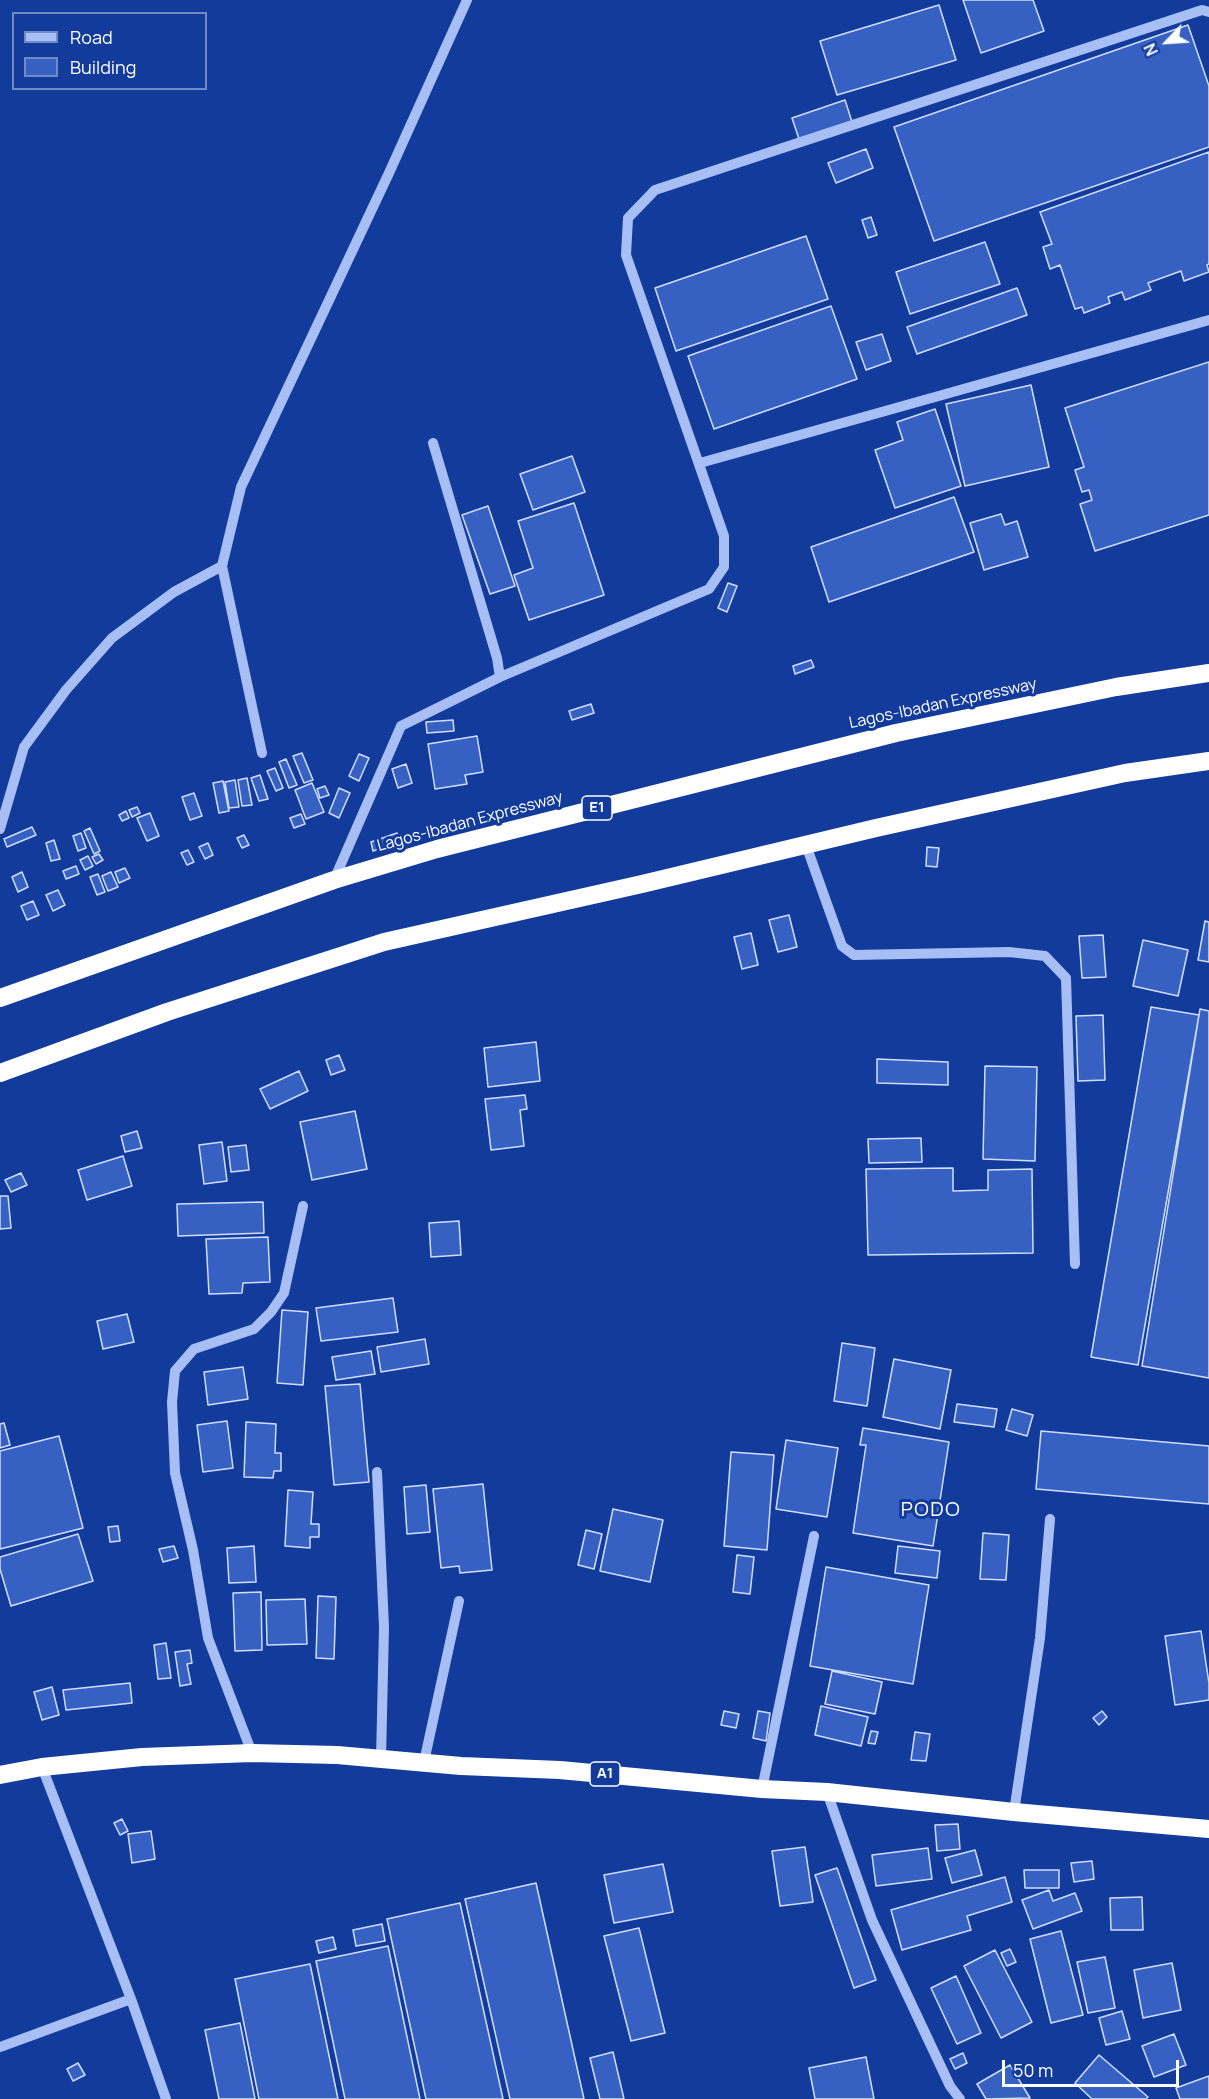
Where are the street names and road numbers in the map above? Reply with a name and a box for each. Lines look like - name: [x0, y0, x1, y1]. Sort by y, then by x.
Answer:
- street label: Lagos-Ibadan Expressway: [847, 675, 1039, 733]
- street label: Lagos-Ibadan Expressway: [375, 788, 565, 856]
- road number: E1: [582, 796, 612, 820]
- road number: A1: [590, 1762, 620, 1786]

